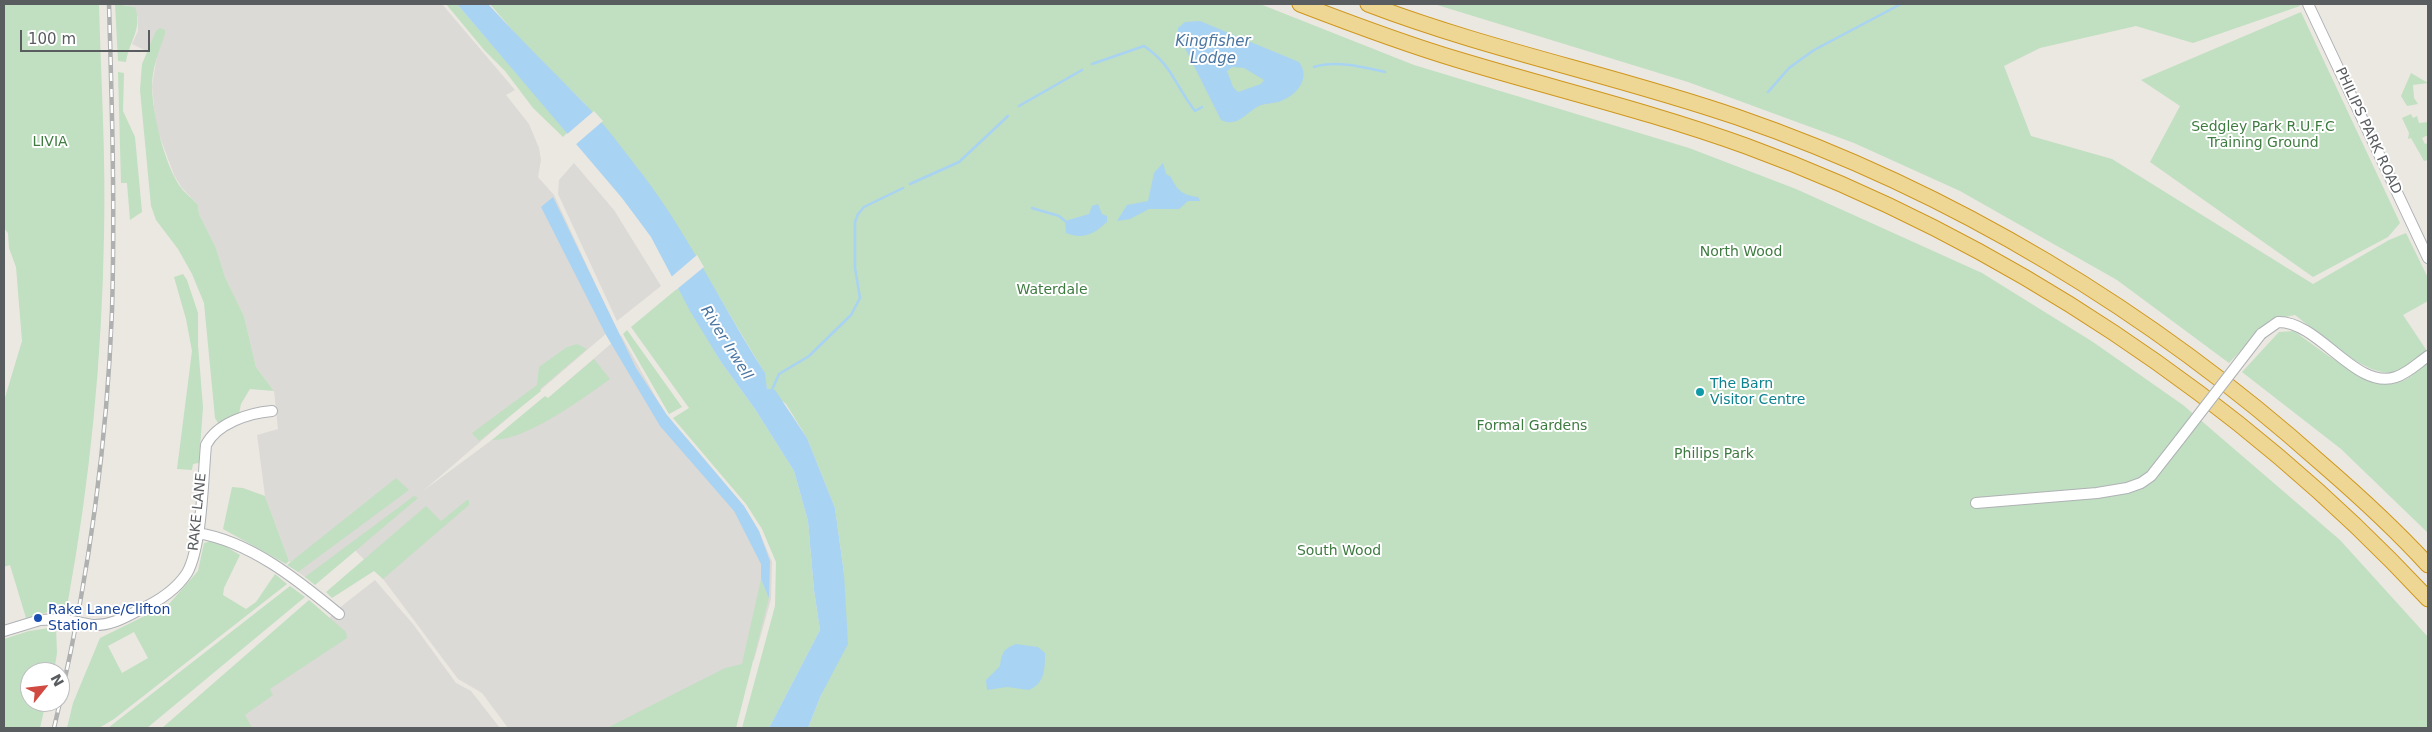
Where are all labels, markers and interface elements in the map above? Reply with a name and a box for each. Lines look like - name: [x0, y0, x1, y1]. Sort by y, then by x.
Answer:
- scale bar: [22, 20, 152, 52]
- text: 100 m: [28, 30, 76, 48]
- water label: Kingfisher Lodge: [1175, 33, 1251, 68]
- street label: PHILIPS PARK ROAD: [2331, 65, 2405, 197]
- park label: Sedgley Park R.U.F.C Training Ground: [2191, 119, 2335, 152]
- park label: LIVIA: [32, 134, 68, 150]
- park label: North Wood: [1700, 244, 1782, 260]
- park label: Waterdale: [1016, 282, 1088, 298]
- water label: River Irwell: [696, 303, 756, 383]
- place label: The Barn Visitor Centre: [1710, 376, 1805, 408]
- marker: The Barn Visitor Centre: [1694, 386, 1706, 398]
- park label: Formal Gardens: [1477, 418, 1587, 434]
- park label: Philips Park: [1674, 446, 1754, 462]
- street label: RAKE LANE: [186, 472, 210, 552]
- park label: South Wood: [1297, 543, 1381, 559]
- place label: Rake Lane/Clifton Station: [48, 602, 170, 634]
- marker: Rake Lane/Clifton Station: [32, 612, 44, 624]
- north arrow: [20, 662, 70, 712]
- text: N: [47, 671, 67, 689]

